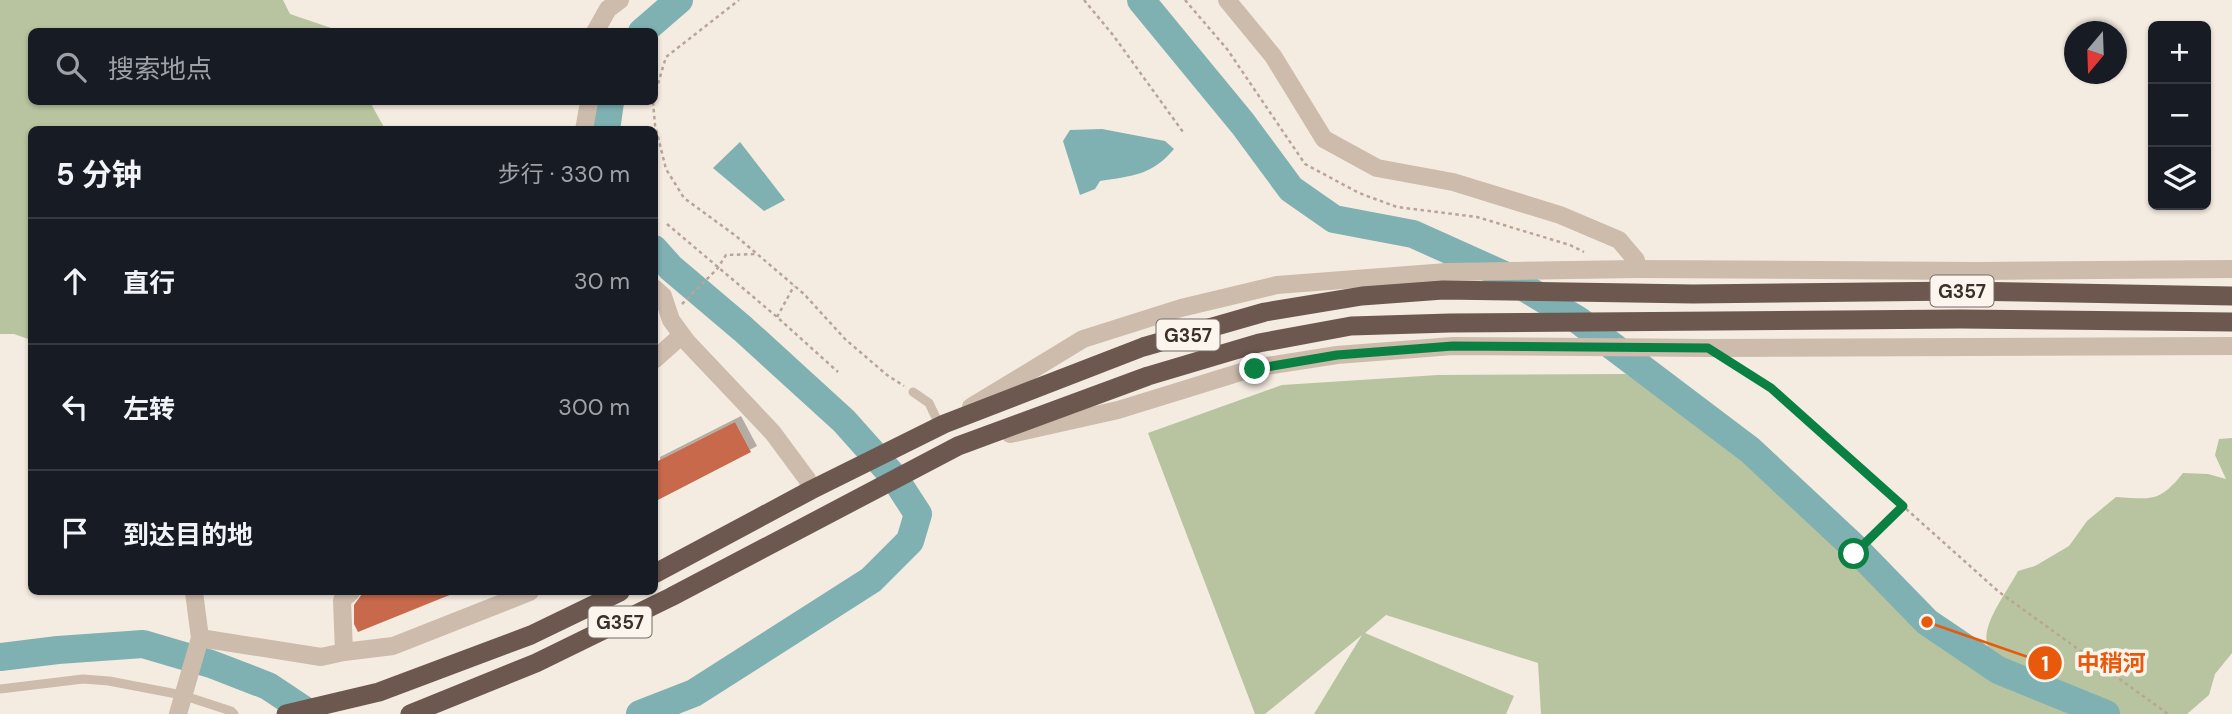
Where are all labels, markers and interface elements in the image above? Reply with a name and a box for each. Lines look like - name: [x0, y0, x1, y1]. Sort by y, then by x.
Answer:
- north arrow: [2064, 21, 2127, 84]
- map controls: [2148, 21, 2211, 210]
- button: +: [2148, 21, 2211, 84]
- search box: [28, 28, 658, 105]
- icon: search: [52, 48, 90, 86]
- text: 搜索地点: [108, 52, 212, 86]
- button: −: [2148, 84, 2211, 147]
- button: layers: [2148, 147, 2211, 210]
- text: 5 分钟: [56, 155, 142, 194]
- text: 步行 · 330 m: [498, 159, 630, 189]
- icon: ahead: [56, 262, 94, 300]
- text: 直行: [123, 266, 175, 300]
- text: 30 m: [574, 266, 630, 296]
- road number: G357: [1930, 276, 1994, 306]
- road number: G357: [1156, 320, 1220, 350]
- route end: [1239, 353, 1270, 384]
- icon: left: [56, 388, 94, 426]
- text: 左转: [123, 392, 175, 426]
- text: 300 m: [558, 392, 630, 422]
- icon: arrive: [56, 514, 94, 552]
- text: 到达目的地: [123, 518, 253, 552]
- route start: [1838, 538, 1869, 569]
- road number: G357: [588, 607, 652, 638]
- callout: 中稍河: [2028, 641, 2160, 685]
- text: 中稍河: [2077, 648, 2146, 678]
- text: 1: [2041, 650, 2049, 678]

